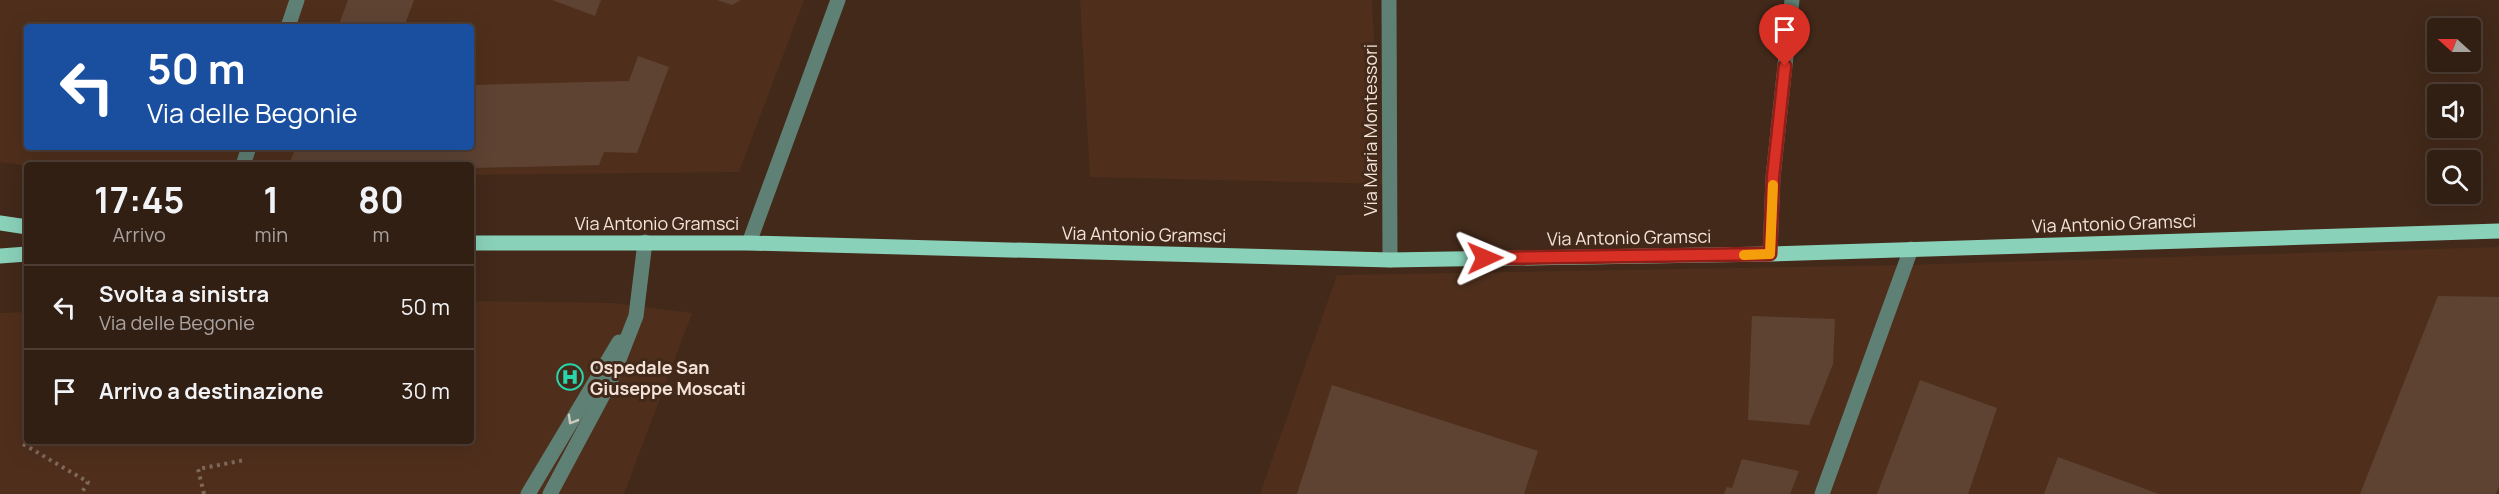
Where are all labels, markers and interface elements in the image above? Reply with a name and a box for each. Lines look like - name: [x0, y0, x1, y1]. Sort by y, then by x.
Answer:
- pin: [1759, 4, 1810, 66]
- icon: arrive: [1768, 13, 1801, 46]
- north arrow: [2427, 18, 2481, 72]
- map controls: [2427, 18, 2481, 204]
- text: 50 m: [147, 39, 245, 97]
- street label: Via Maria Montessori: [1358, 44, 1382, 216]
- icon: left: [48, 48, 126, 126]
- button: sound: [2427, 84, 2481, 138]
- text: Via delle Begonie: [147, 94, 357, 131]
- button: search: [2427, 150, 2481, 204]
- text: 17:45: [94, 175, 184, 224]
- text: 1: [263, 175, 279, 224]
- text: 80: [358, 175, 404, 224]
- street label: Via Antonio Gramsci: [2031, 208, 2197, 238]
- street label: Via Antonio Gramsci: [575, 211, 739, 235]
- text: Arrivo: [113, 221, 166, 248]
- text: min: [255, 221, 288, 248]
- text: m: [373, 221, 389, 248]
- street label: Via Antonio Gramsci: [1062, 221, 1226, 247]
- street label: Via Antonio Gramsci: [1547, 224, 1711, 250]
- position arrow: [1453, 226, 1517, 290]
- text: Svolta a sinistra: [99, 279, 269, 309]
- icon: left: [48, 291, 81, 324]
- text: 50 m: [401, 292, 450, 322]
- text: Via delle Begonie: [99, 309, 255, 336]
- place label: Ospedale San Giuseppe Moscati: [590, 355, 746, 400]
- hospital icon: Ospedale San Giuseppe Moscati: [555, 362, 585, 392]
- icon: arrive: [48, 375, 81, 408]
- text: Arrivo a destinazione: [99, 376, 323, 406]
- text: 30 m: [401, 376, 450, 406]
- one-way arrow: [568, 414, 579, 424]

